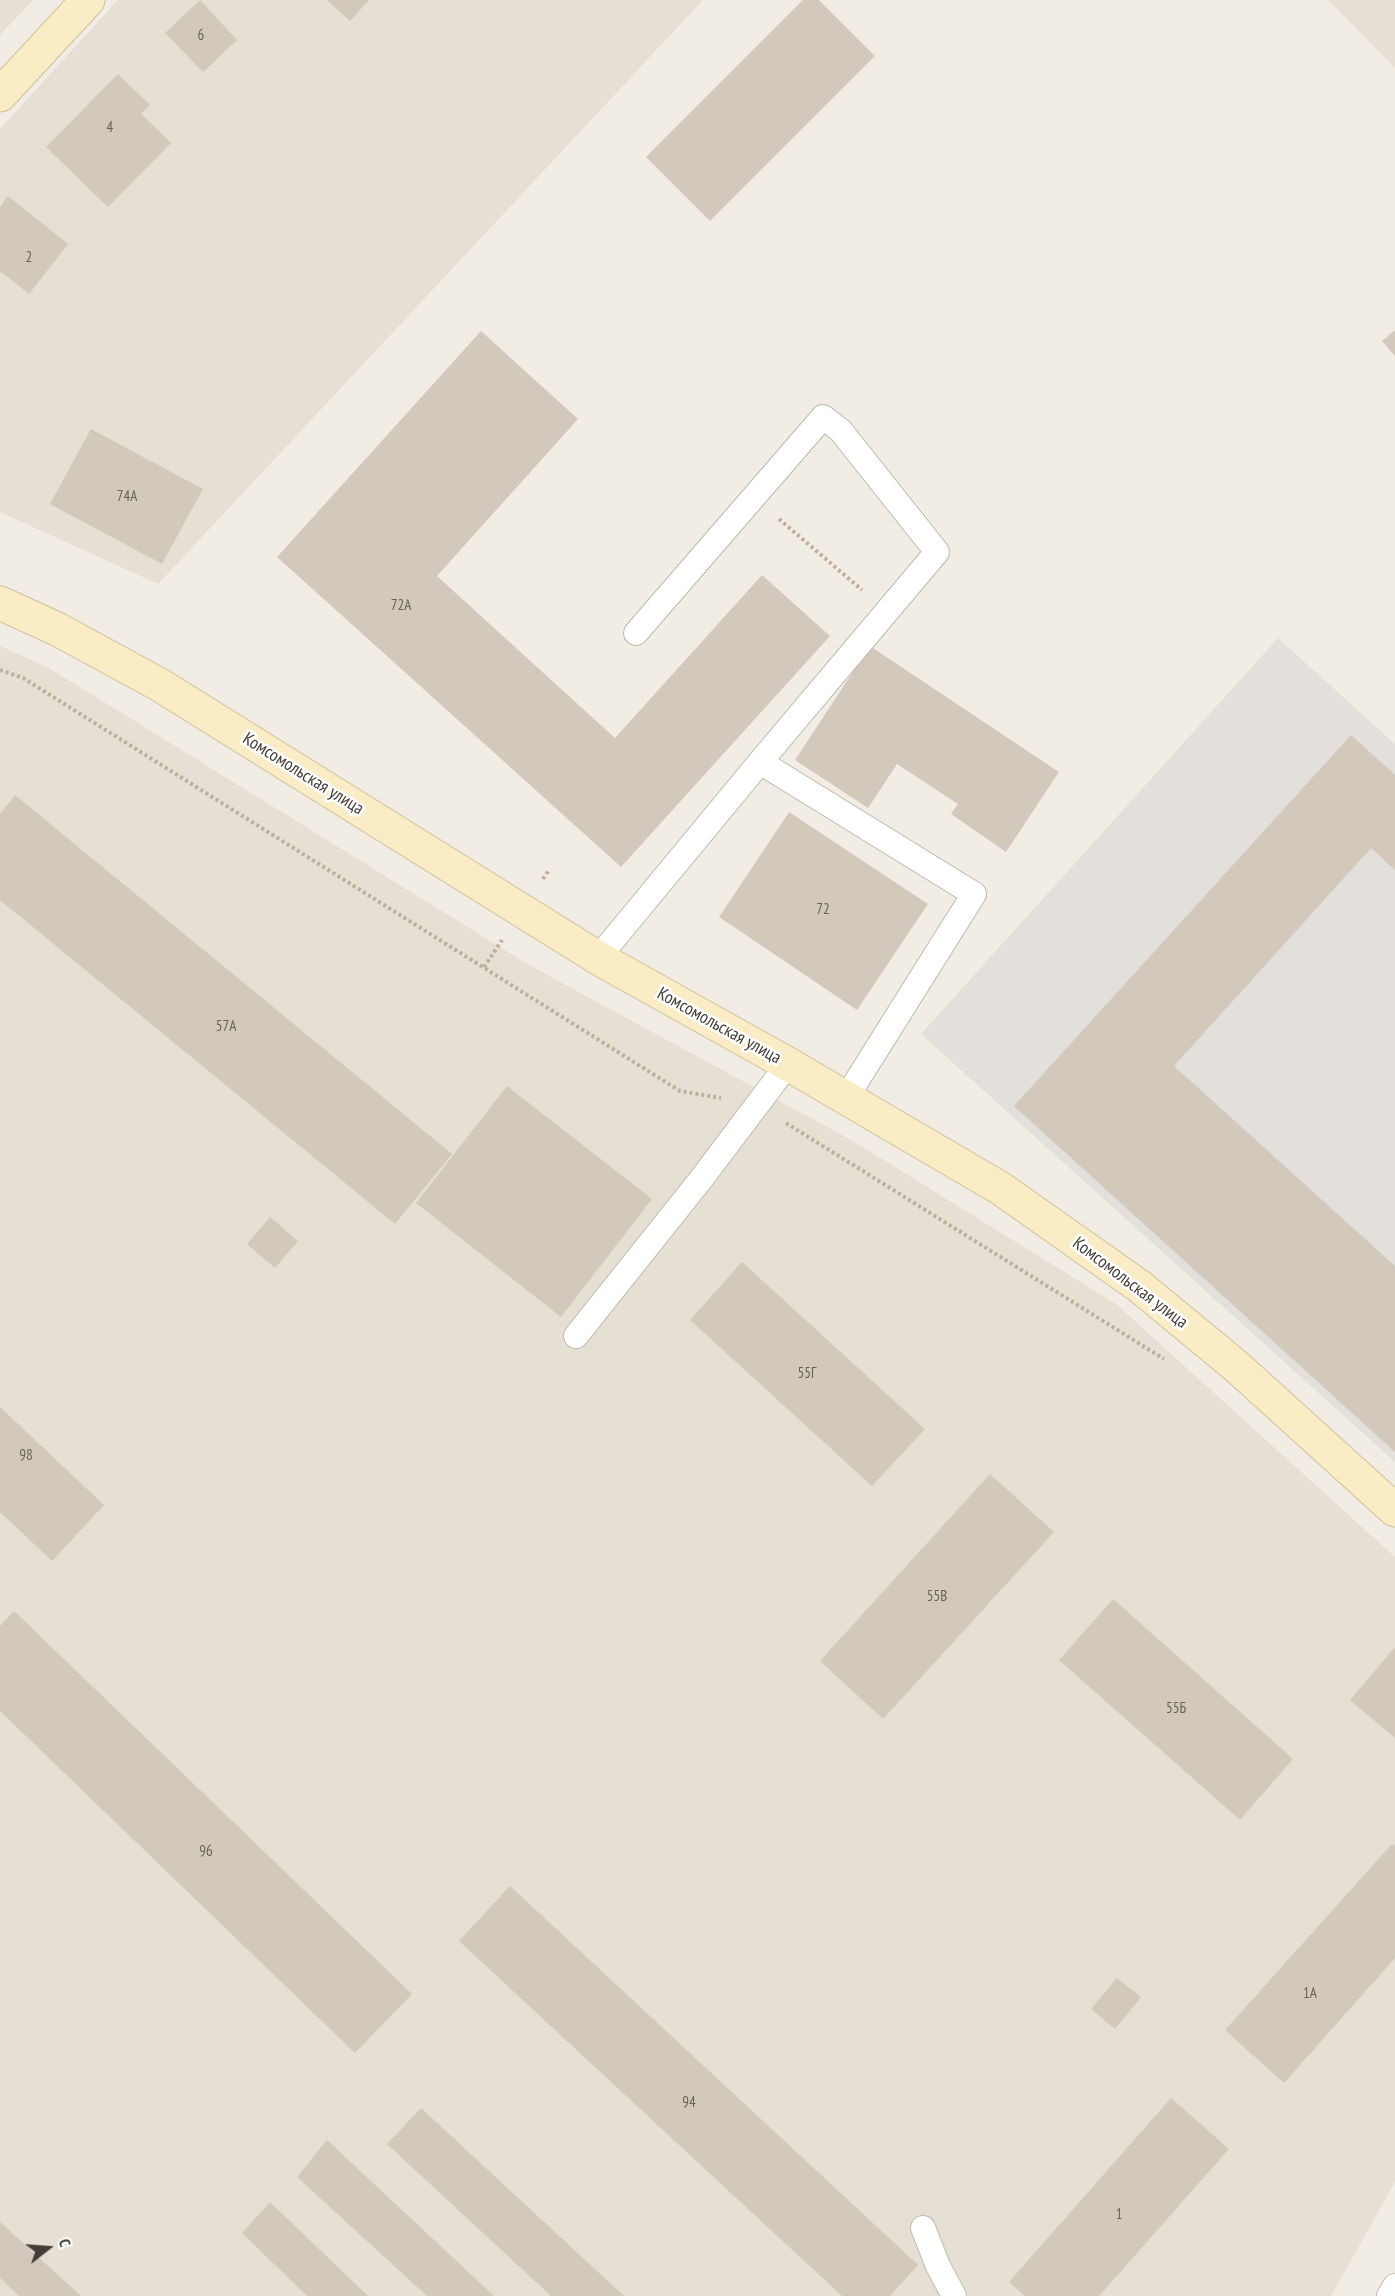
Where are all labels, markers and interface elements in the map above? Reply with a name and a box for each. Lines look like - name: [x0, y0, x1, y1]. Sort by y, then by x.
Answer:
- house number: 6: [198, 27, 204, 45]
- house number: 4: [107, 119, 113, 137]
- house number: 2: [26, 249, 32, 267]
- house number: 74А: [117, 488, 137, 506]
- house number: 72А: [391, 597, 411, 615]
- street label: Комсомольская улица: [239, 728, 367, 820]
- house number: 72: [816, 901, 830, 919]
- street label: Комсомольская улица: [653, 983, 785, 1069]
- house number: 57А: [216, 1018, 236, 1036]
- street label: Комсомольская улица: [1068, 1233, 1192, 1333]
- house number: 55Г: [798, 1365, 816, 1383]
- house number: 98: [19, 1447, 33, 1465]
- house number: 55В: [927, 1588, 947, 1606]
- house number: 55Б: [1166, 1700, 1186, 1718]
- house number: 96: [199, 1843, 213, 1861]
- house number: 1А: [1303, 1985, 1317, 2003]
- house number: 94: [682, 2094, 696, 2112]
- house number: 1: [1116, 2206, 1122, 2224]
- north arrow: [18, 2218, 78, 2278]
- text: С: [55, 2236, 76, 2249]

